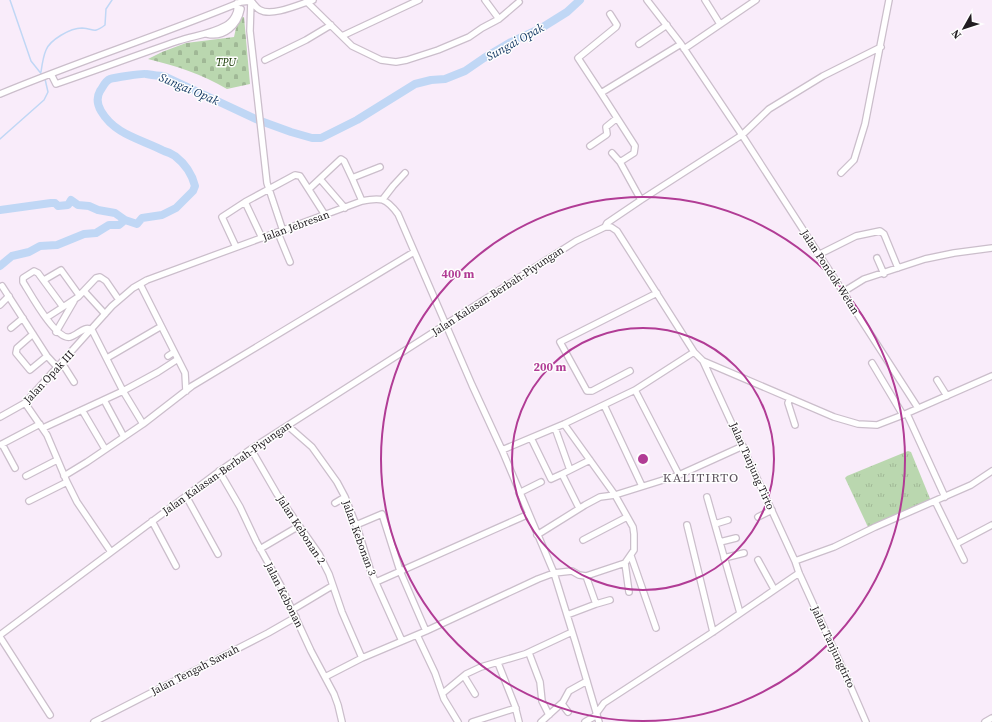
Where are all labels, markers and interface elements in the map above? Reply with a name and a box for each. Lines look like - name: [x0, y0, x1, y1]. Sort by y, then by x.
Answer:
- north arrow: [944, 8, 984, 48]
- water label: Sungai Opak: [483, 19, 547, 64]
- text: N: [948, 26, 965, 42]
- park label: TPU: [216, 55, 237, 70]
- water label: Sungai Opak: [157, 69, 222, 109]
- street label: Jalan Jebresan: [259, 207, 332, 245]
- street label: Jalan Pondok Wetan: [796, 226, 863, 317]
- street label: Jalan Kalasan-Berbah-Piyungan: [428, 242, 567, 340]
- text: 400 m: [442, 266, 475, 282]
- street label: Jalan Opak III: [20, 347, 78, 408]
- text: 200 m: [534, 359, 567, 375]
- street label: Jalan Kalasan-Berbah-Piyungan: [159, 417, 295, 519]
- street label: Jalan Tanjung Tirto: [726, 419, 778, 512]
- centre of rings: [636, 452, 650, 466]
- district label: KALITIRTO: [663, 469, 739, 486]
- street label: Jalan Kebonan 2: [273, 492, 329, 568]
- street label: Jalan Kebonan 3: [338, 497, 380, 578]
- street label: Jalan Kebonan: [261, 559, 307, 630]
- street label: Jalan Tanjungtirto: [807, 603, 859, 690]
- street label: Jalan Tengah Sawah: [147, 641, 242, 699]

